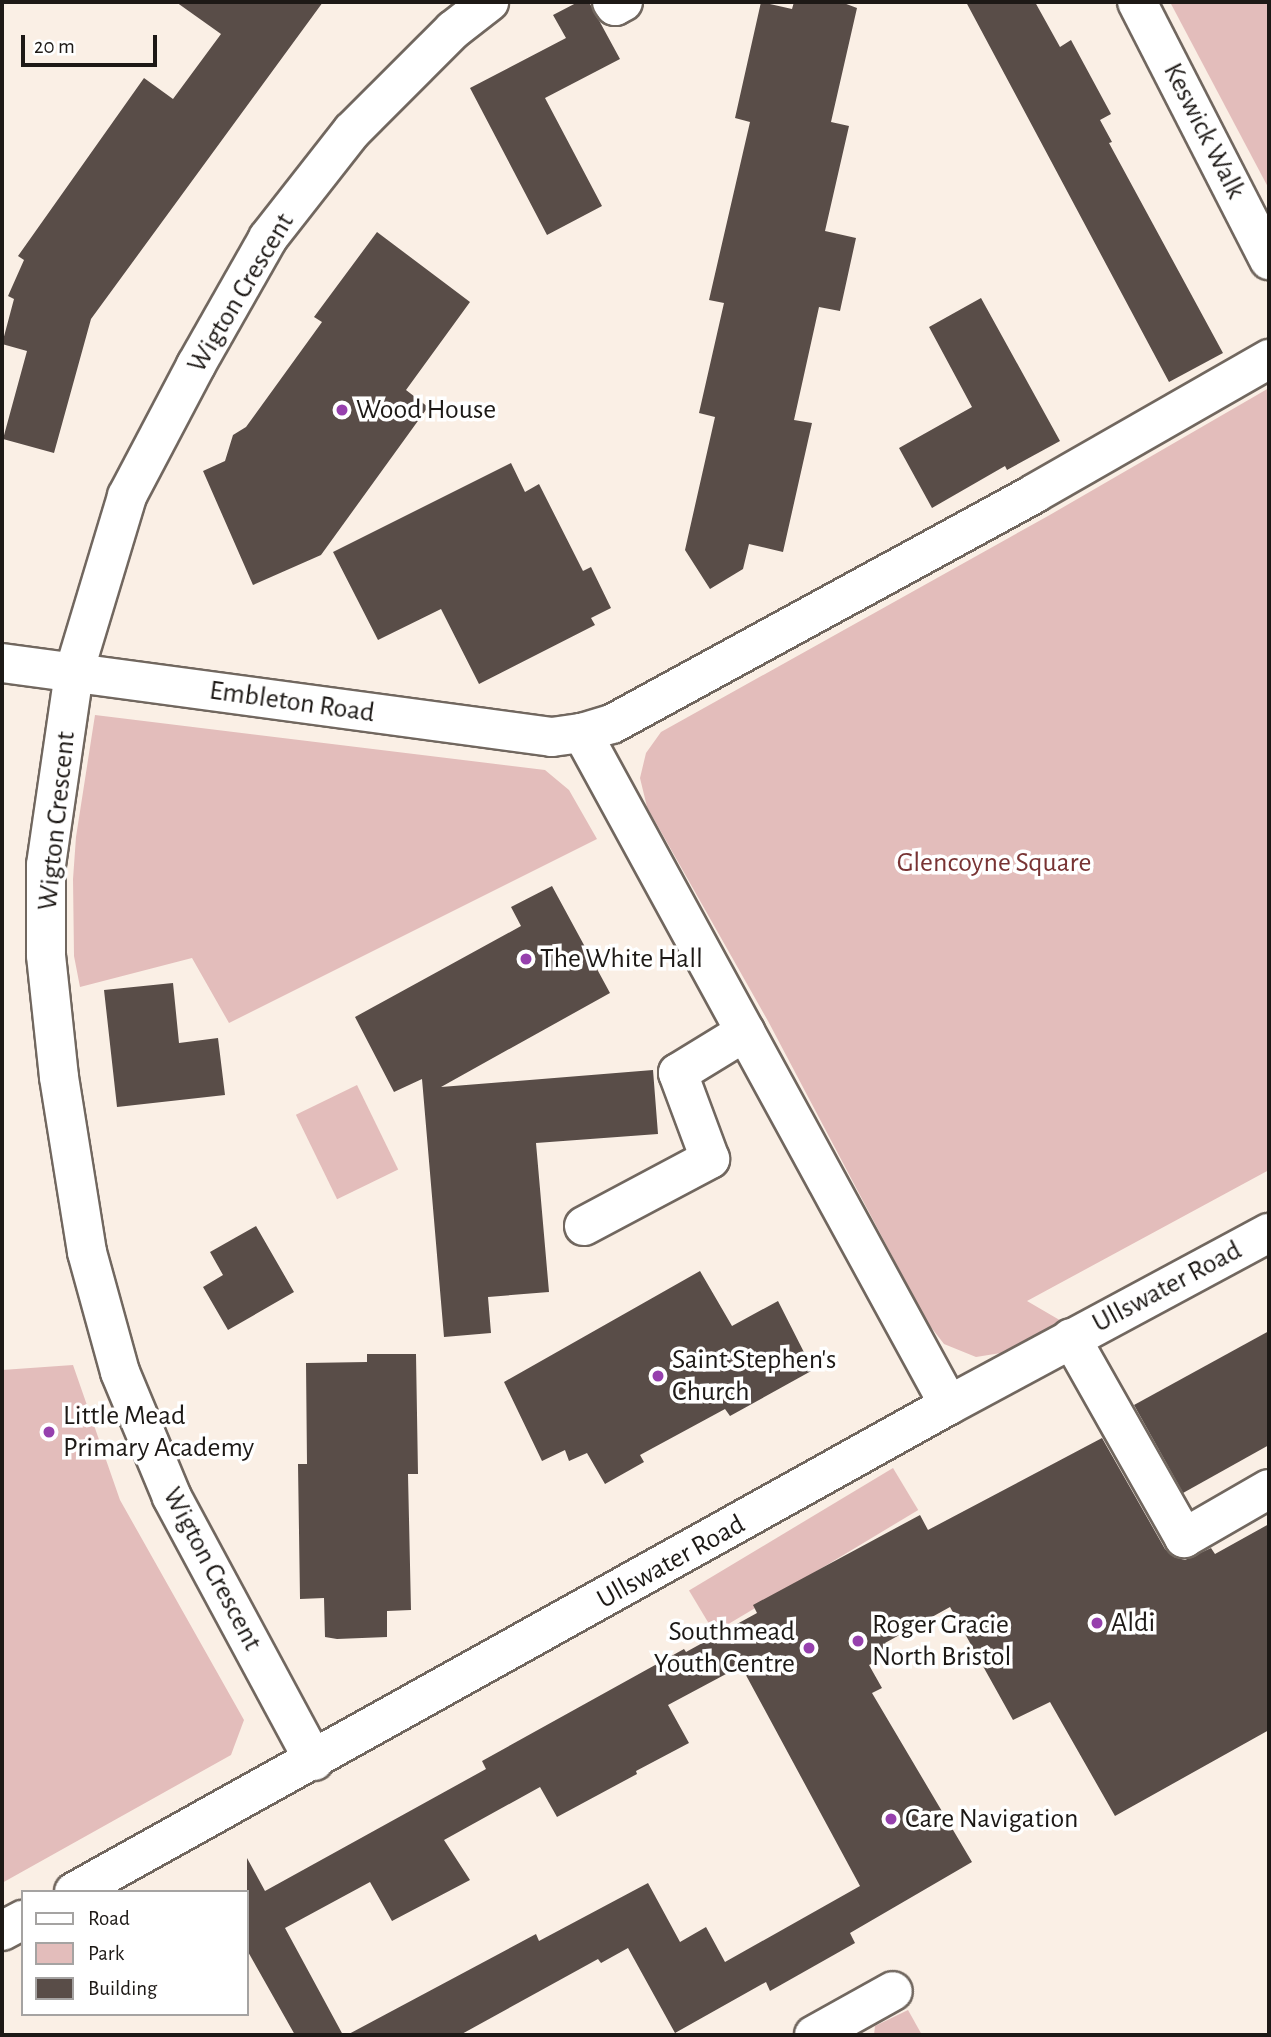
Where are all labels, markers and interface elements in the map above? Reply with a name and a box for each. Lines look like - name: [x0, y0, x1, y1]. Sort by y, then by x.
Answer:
- scale bar: [24, 21, 161, 65]
- text: 20 m: [34, 36, 75, 57]
- street label: Keswick Walk: [1155, 57, 1253, 205]
- street label: Wigton Crescent: [180, 207, 302, 379]
- place label: Wood House: [356, 393, 496, 427]
- marker: Wood House: [334, 402, 350, 418]
- street label: Embleton Road: [207, 674, 377, 730]
- street label: Wigton Crescent: [31, 730, 83, 912]
- park label: Glencoyne Square: [897, 846, 1091, 880]
- place label: The White Hall: [540, 942, 703, 976]
- marker: The White Hall: [518, 951, 534, 967]
- street label: Ullswater Road: [1087, 1234, 1247, 1340]
- place label: Saint Stephen's Church: [672, 1343, 836, 1409]
- marker: Saint Stephen's Church: [650, 1368, 666, 1384]
- place label: Little Mead Primary Academy: [63, 1399, 254, 1465]
- marker: Little Mead Primary Academy: [41, 1424, 57, 1440]
- street label: Wigton Crescent: [155, 1482, 269, 1656]
- street label: Ullswater Road: [591, 1508, 751, 1616]
- place label: Aldi: [1111, 1606, 1155, 1640]
- place label: Roger Gracie North Bristol: [872, 1608, 1011, 1674]
- place label: Southmead Youth Centre: [654, 1615, 795, 1681]
- marker: Aldi: [1089, 1615, 1105, 1631]
- marker: Roger Gracie North Bristol: [850, 1633, 866, 1649]
- marker: Southmead Youth Centre: [801, 1640, 817, 1656]
- place label: Care Navigation: [905, 1802, 1078, 1836]
- marker: Care Navigation: [883, 1811, 899, 1827]
- legend: [21, 1890, 248, 2016]
- text: Road: [88, 1908, 130, 1929]
- text: Park: [88, 1943, 124, 1964]
- text: Building: [88, 1978, 157, 1999]

